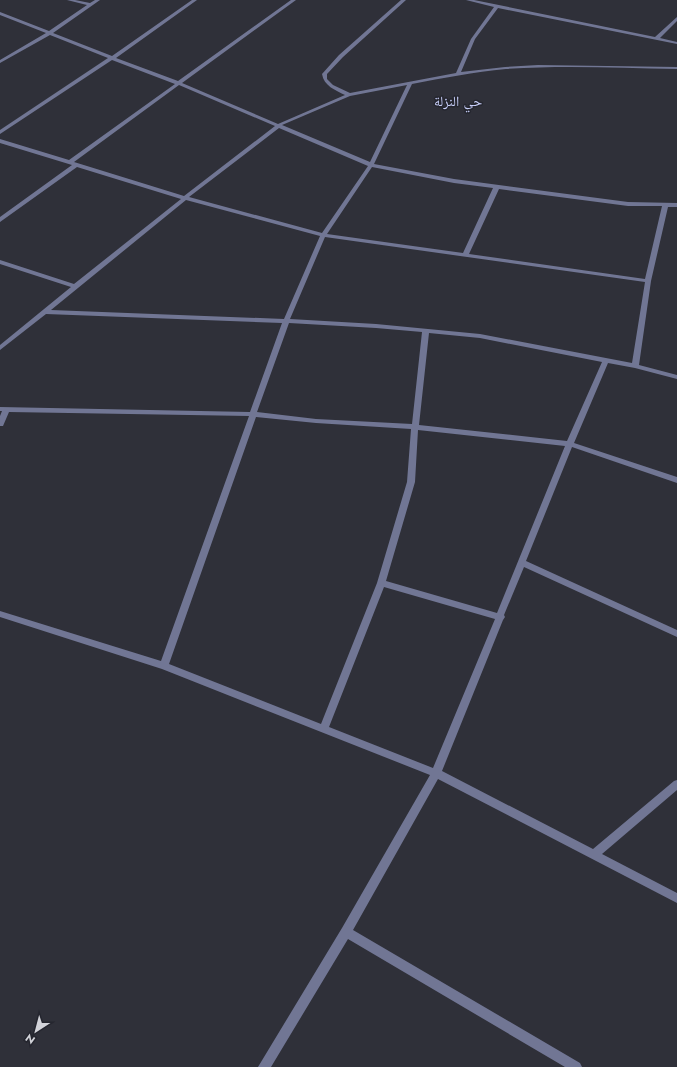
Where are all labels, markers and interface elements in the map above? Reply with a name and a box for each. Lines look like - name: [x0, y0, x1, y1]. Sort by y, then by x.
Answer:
- district label: حي النزلة: [434, 91, 482, 113]
- north arrow: [16, 1011, 56, 1051]
- text: N: [22, 1030, 38, 1048]

